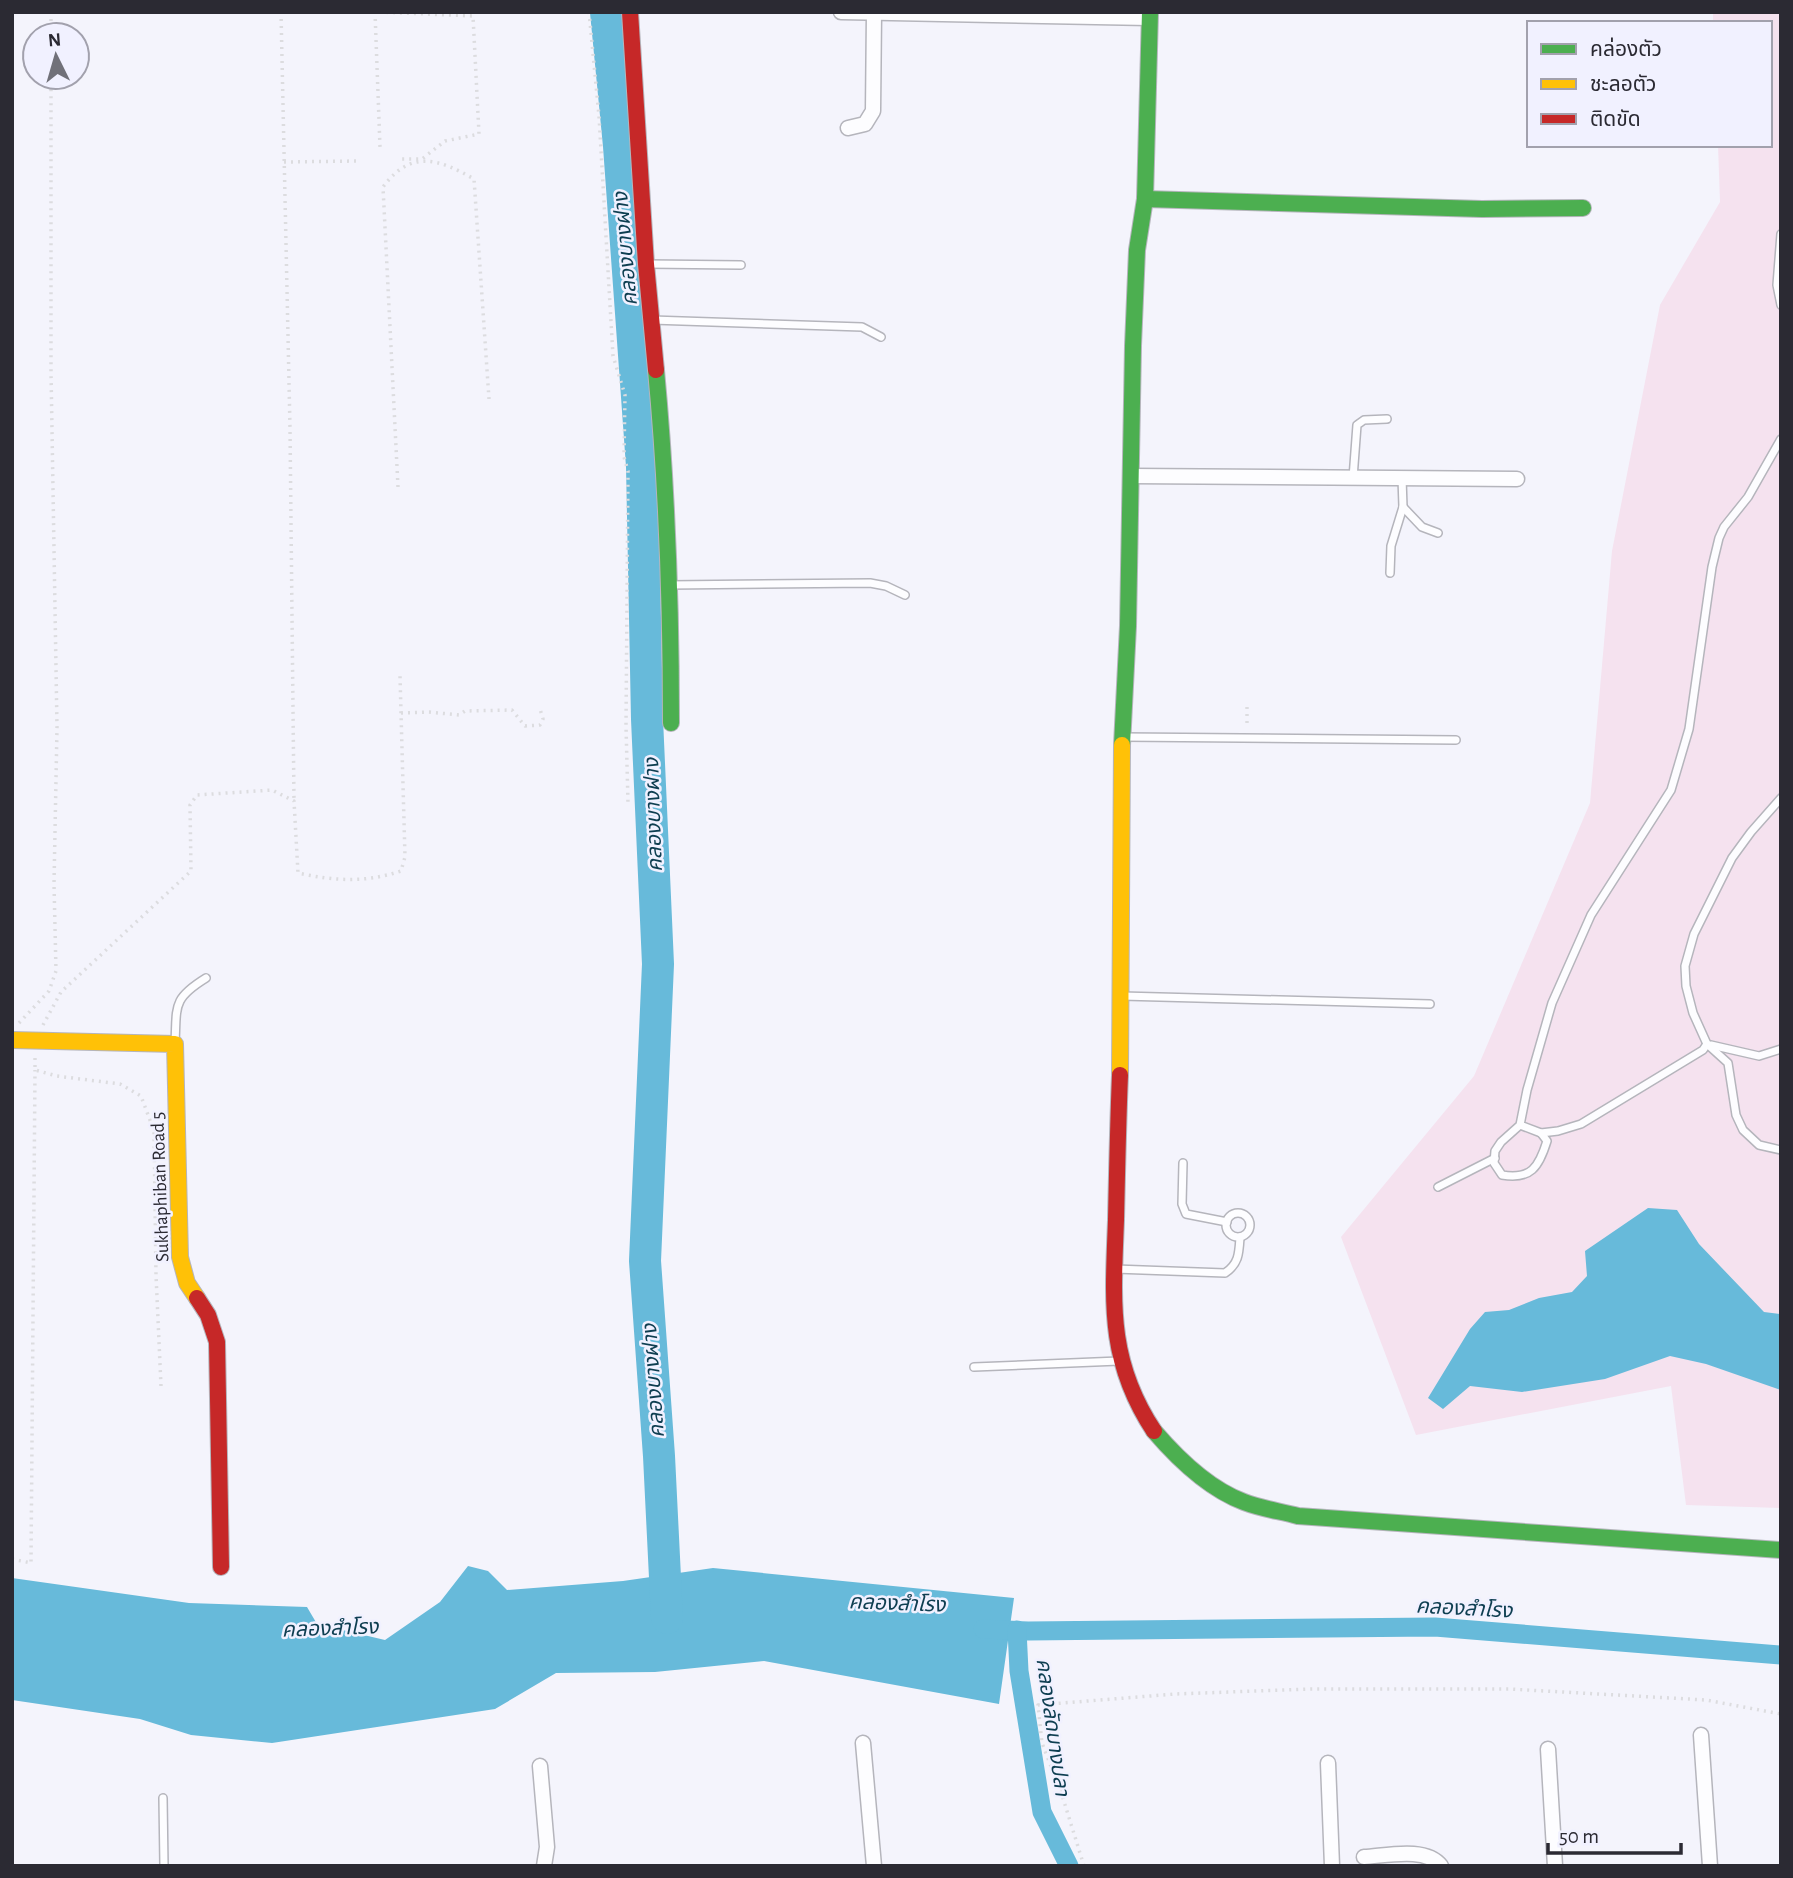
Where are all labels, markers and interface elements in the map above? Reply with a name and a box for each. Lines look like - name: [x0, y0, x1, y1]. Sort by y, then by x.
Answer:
- north arrow: [21, 21, 91, 91]
- legend: [1527, 21, 1772, 147]
- text: N: [47, 31, 62, 51]
- text: คล่องตัว: [1590, 37, 1662, 60]
- text: ชะลอตัว: [1590, 74, 1656, 95]
- text: ติดขัด: [1590, 109, 1641, 130]
- water label: คลองบางฝาง: [610, 189, 641, 307]
- water label: คลองบางฝาง: [641, 756, 666, 872]
- street label: Sukhaphiban Road 5: [148, 1111, 173, 1262]
- water label: คลองบางฝาง: [639, 1322, 668, 1439]
- water label: คลองสำโรง: [848, 1590, 947, 1616]
- water label: คลองสำโรง: [1415, 1594, 1514, 1622]
- water label: คลองสำโรง: [281, 1615, 380, 1641]
- water label: คลองลัดบางปลา: [1032, 1657, 1073, 1799]
- scale bar: [1548, 1812, 1681, 1856]
- text: 50 m: [1559, 1826, 1599, 1847]

